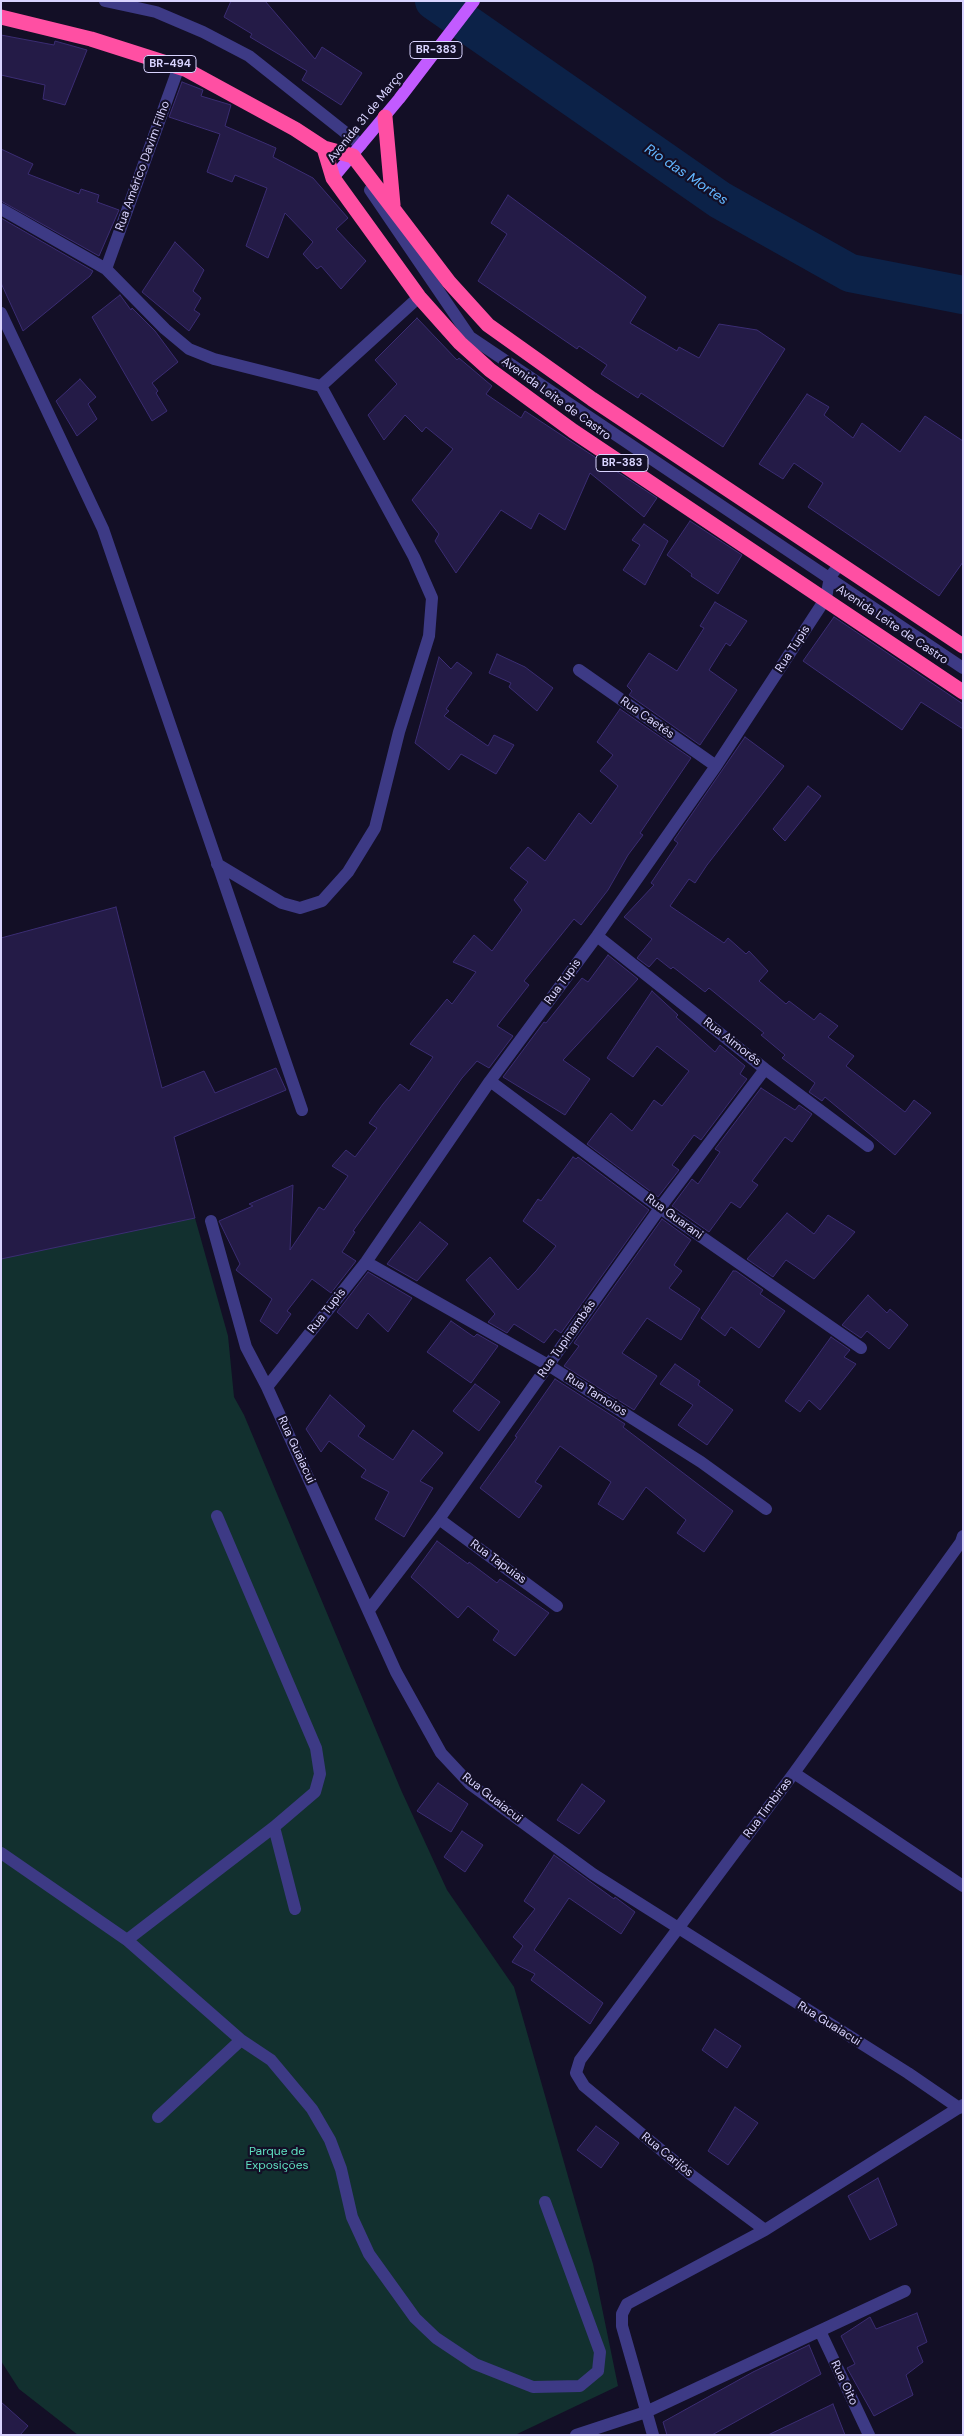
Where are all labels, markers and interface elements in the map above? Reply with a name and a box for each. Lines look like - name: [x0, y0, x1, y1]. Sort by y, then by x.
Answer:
- road number: BR-383: [410, 42, 462, 58]
- road number: BR-494: [144, 56, 196, 72]
- street label: Avenida 31 de Março: [325, 68, 407, 166]
- street label: Rua Américo Davim Filho: [113, 99, 173, 233]
- water label: Rio das Mortes: [641, 141, 731, 209]
- street label: Avenida Leite de Castro: [498, 354, 614, 444]
- road number: BR-383: [596, 454, 648, 472]
- street label: Avenida Leite de Castro: [833, 582, 951, 668]
- street label: Rua Tupis: [772, 623, 814, 675]
- street label: Rua Caetés: [617, 694, 677, 742]
- street label: Rua Tupis: [542, 956, 584, 1008]
- street label: Rua Aimorés: [700, 1015, 764, 1069]
- street label: Rua Guarani: [643, 1191, 705, 1243]
- street label: Rua Tupis: [305, 1286, 349, 1336]
- street label: Rua Tupinambás: [535, 1297, 599, 1381]
- street label: Rua Tamoios: [563, 1370, 629, 1420]
- street label: Rua Guaiacui: [274, 1414, 318, 1486]
- street label: Rua Tapuias: [467, 1537, 529, 1587]
- street label: Rua Guaiacui: [459, 1770, 525, 1826]
- street label: Rua Timbiras: [741, 1775, 795, 1841]
- street label: Rua Guaiacui: [795, 1999, 863, 2049]
- street label: Rua Carijós: [638, 2130, 696, 2180]
- park label: Parque de Exposições: [245, 2145, 309, 2173]
- street label: Rua Oito: [827, 2358, 861, 2408]

